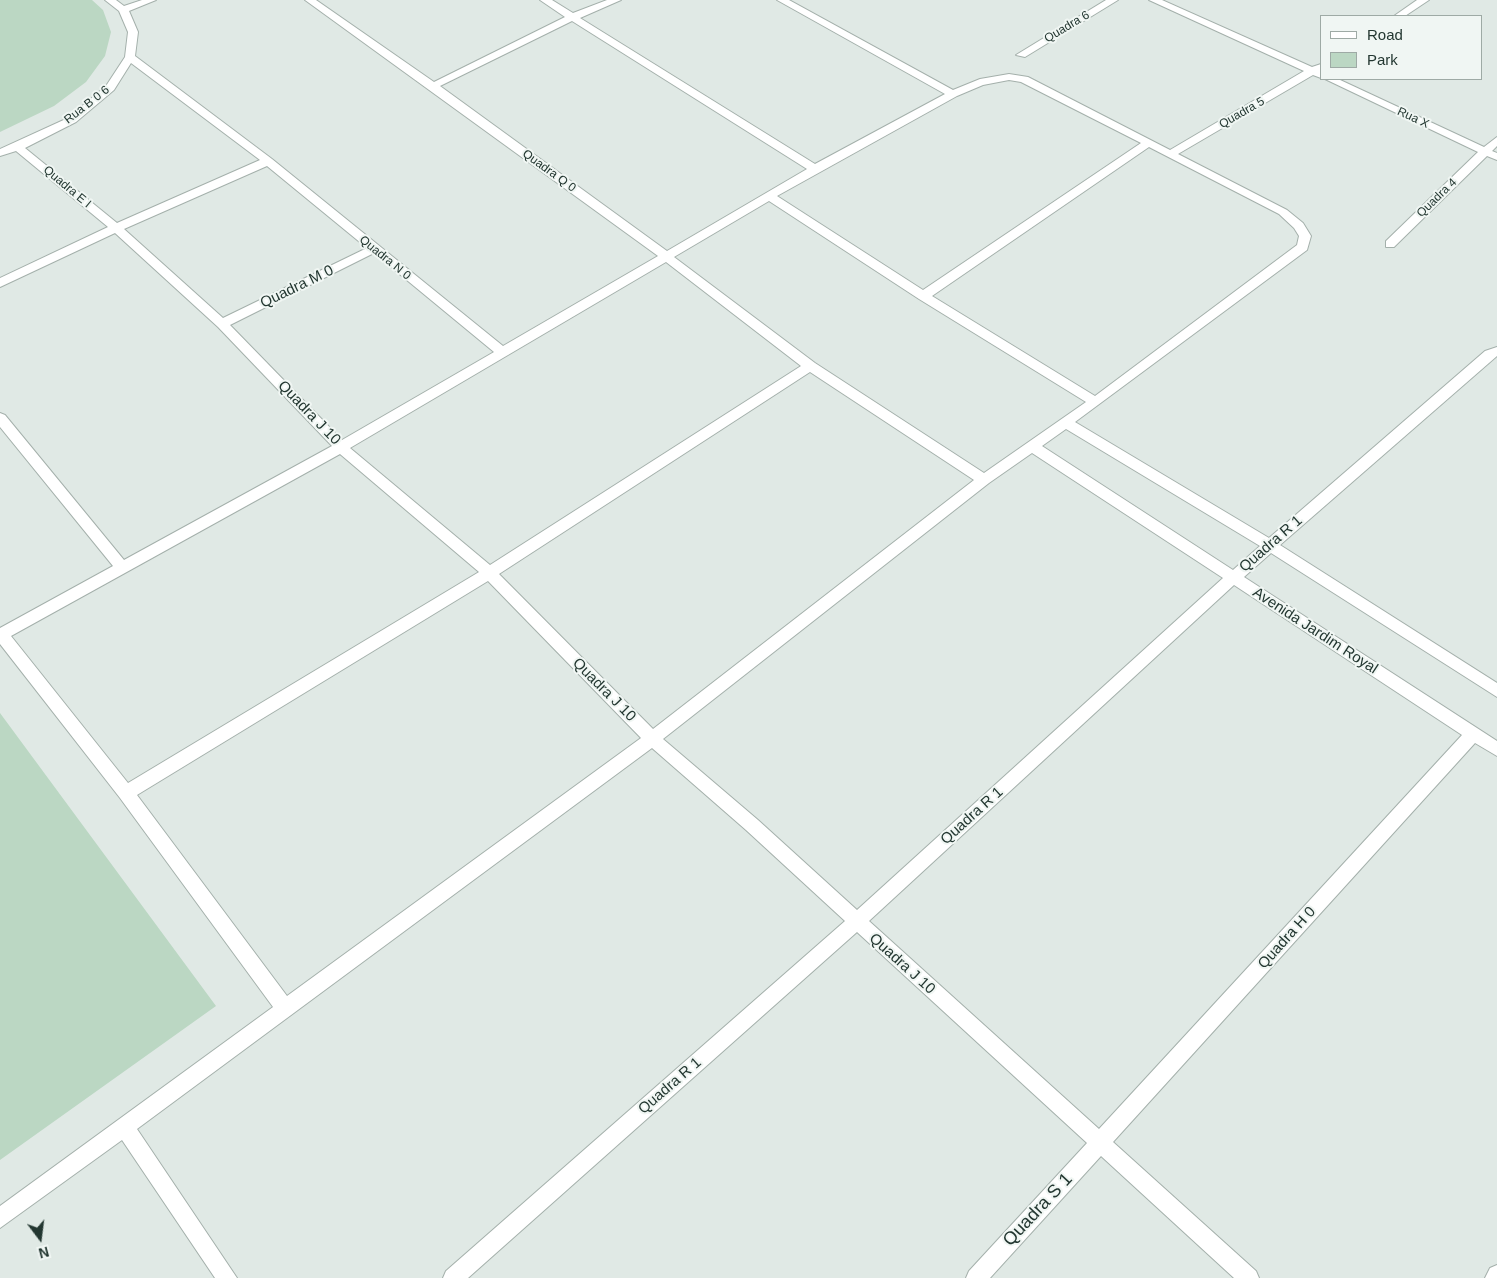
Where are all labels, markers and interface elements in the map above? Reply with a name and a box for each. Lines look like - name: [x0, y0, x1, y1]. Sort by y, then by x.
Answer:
- street label: Quadra 6: [1042, 8, 1092, 46]
- legend: [1320, 15, 1482, 80]
- text: Road: [1367, 26, 1403, 43]
- text: Park: [1367, 51, 1398, 68]
- street label: Rua B 0 6: [62, 83, 112, 127]
- street label: Quadra 5: [1217, 94, 1267, 132]
- street label: Rua X: [1395, 104, 1431, 132]
- street label: Quadra Q 0: [519, 147, 579, 195]
- street label: Quadra E I: [40, 163, 94, 211]
- street label: Quadra 4: [1414, 175, 1460, 221]
- street label: Quadra N 0: [356, 233, 414, 283]
- street label: Quadra M 0: [257, 262, 337, 312]
- street label: Quadra J 10: [274, 377, 344, 449]
- street label: Quadra R 1: [1236, 512, 1306, 576]
- street label: Avenida Jardim Royal: [1249, 584, 1381, 678]
- street label: Quadra J 10: [568, 654, 640, 726]
- street label: Quadra R 1: [937, 783, 1007, 849]
- street label: Quadra H 0: [1254, 903, 1320, 973]
- street label: Quadra J 10: [865, 930, 939, 998]
- street label: Quadra R 1: [635, 1054, 705, 1118]
- street label: Quadra S 1: [999, 1169, 1077, 1251]
- north arrow: [15, 1213, 65, 1263]
- text: N: [37, 1243, 51, 1262]

